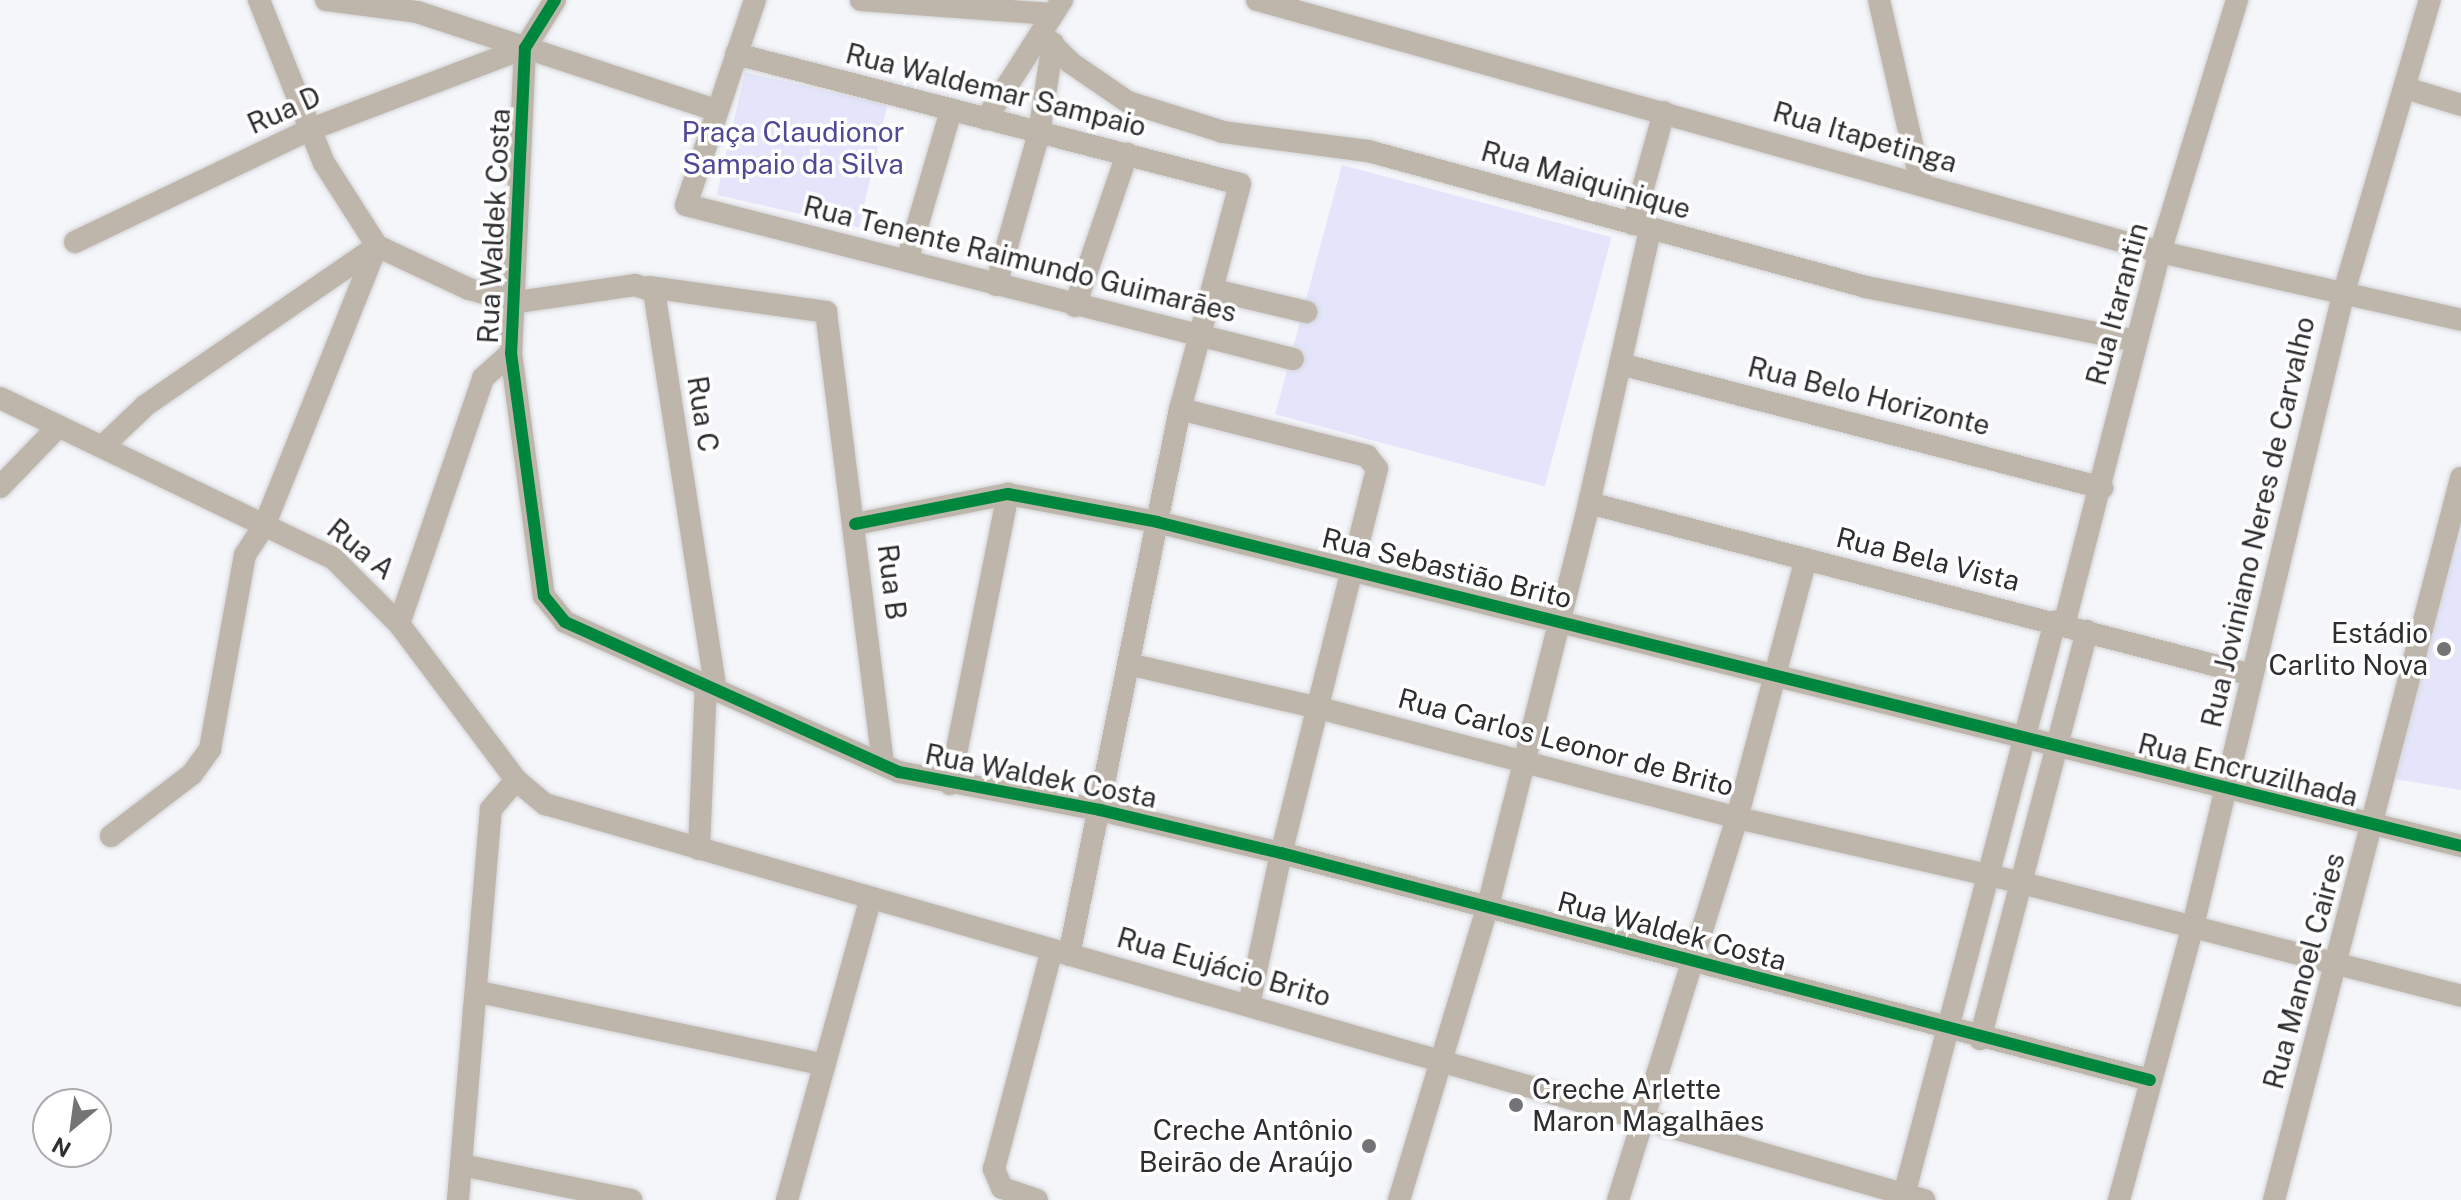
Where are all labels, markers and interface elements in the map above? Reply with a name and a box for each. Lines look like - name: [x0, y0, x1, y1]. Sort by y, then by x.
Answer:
- street label: Rua Waldemar Sampaio: [842, 36, 1150, 144]
- street label: Rua D: [242, 79, 326, 141]
- street label: Rua Itapetinga: [1769, 95, 1961, 179]
- street label: Rua Waldek Costa: [471, 107, 517, 345]
- park label: Praça Claudionor Sampaio da Silva: [681, 115, 905, 181]
- street label: Rua Maiquinique: [1477, 134, 1695, 226]
- street label: Rua Tenente Raimundo Guimarães: [800, 189, 1240, 329]
- street label: Rua Itarantin: [2079, 219, 2155, 389]
- street label: Rua Joviniano Neres de Carvalho: [2194, 313, 2322, 731]
- street label: Rua Belo Horizonte: [1744, 350, 1994, 442]
- street label: Rua C: [680, 374, 726, 454]
- street label: Rua A: [320, 512, 402, 586]
- street label: Rua Bela Vista: [1832, 520, 2024, 598]
- street label: Rua Sebastião Brito: [1318, 521, 1576, 615]
- street label: Rua B: [871, 542, 913, 622]
- place label: Estádio Carlito Nova: [2268, 616, 2428, 682]
- marker: Estádio Carlito Nova: [2435, 640, 2453, 658]
- street label: Rua Carlos Leonor de Brito: [1394, 681, 1738, 803]
- street label: Rua Encruzilhada: [2135, 726, 2361, 814]
- street label: Rua Waldek Costa: [922, 737, 1160, 815]
- street label: Rua Manoel Caires: [2256, 849, 2352, 1093]
- street label: Rua Waldek Costa: [1554, 884, 1790, 978]
- street label: Rua Eujácio Brito: [1113, 920, 1335, 1014]
- place label: Creche Arlette Maron Magalhães: [1532, 1072, 1764, 1138]
- north arrow: [32, 1088, 112, 1168]
- marker: Creche Arlette Maron Magalhães: [1507, 1096, 1525, 1114]
- place label: Creche Antônio Beirão de Araújo: [1138, 1113, 1353, 1179]
- text: N: [48, 1132, 75, 1163]
- marker: Creche Antônio Beirão de Araújo: [1360, 1137, 1378, 1155]

